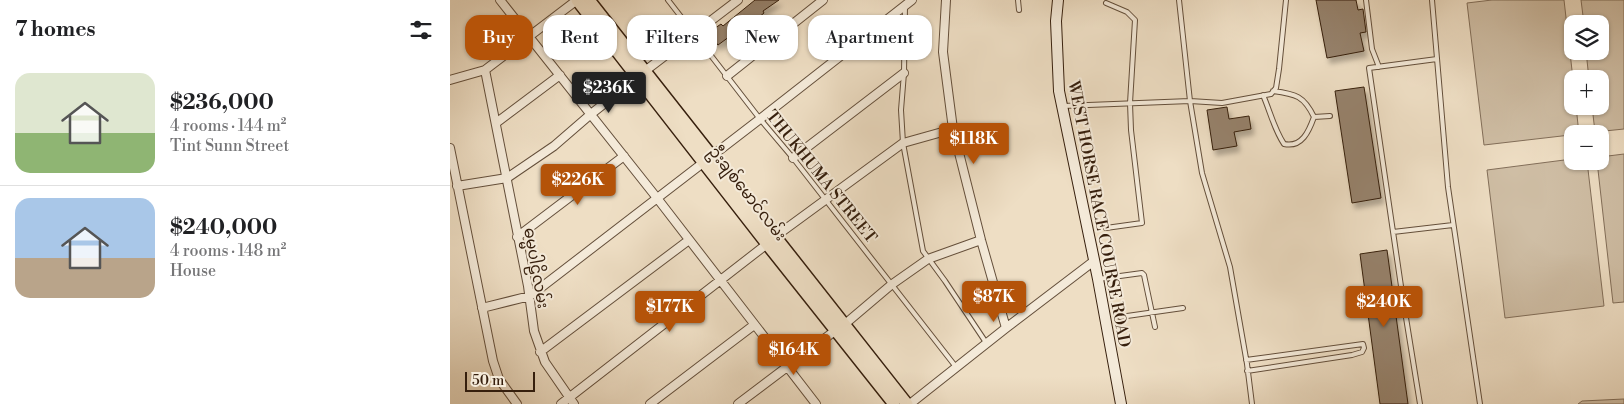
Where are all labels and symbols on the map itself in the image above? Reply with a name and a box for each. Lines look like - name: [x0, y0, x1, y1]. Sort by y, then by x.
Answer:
- pin: $236K: [574, 72, 644, 114]
- street label: WEST HORSE RACE COURSE ROAD: [1063, 78, 1135, 349]
- street label: THUKHUMA STREET: [761, 106, 881, 247]
- pin: $118K: [939, 122, 1009, 165]
- street label: ဦးချစ်မောင်လမ်း: [702, 141, 792, 247]
- pin: $226K: [543, 164, 613, 206]
- street label: ဓမ္မပါဠိလမ်း: [516, 226, 555, 311]
- pin: $87K: [964, 280, 1024, 323]
- pin: $240K: [1349, 286, 1419, 328]
- pin: $177K: [635, 290, 705, 333]
- pin: $164K: [759, 334, 829, 376]
- scale bar: [465, 369, 535, 392]

